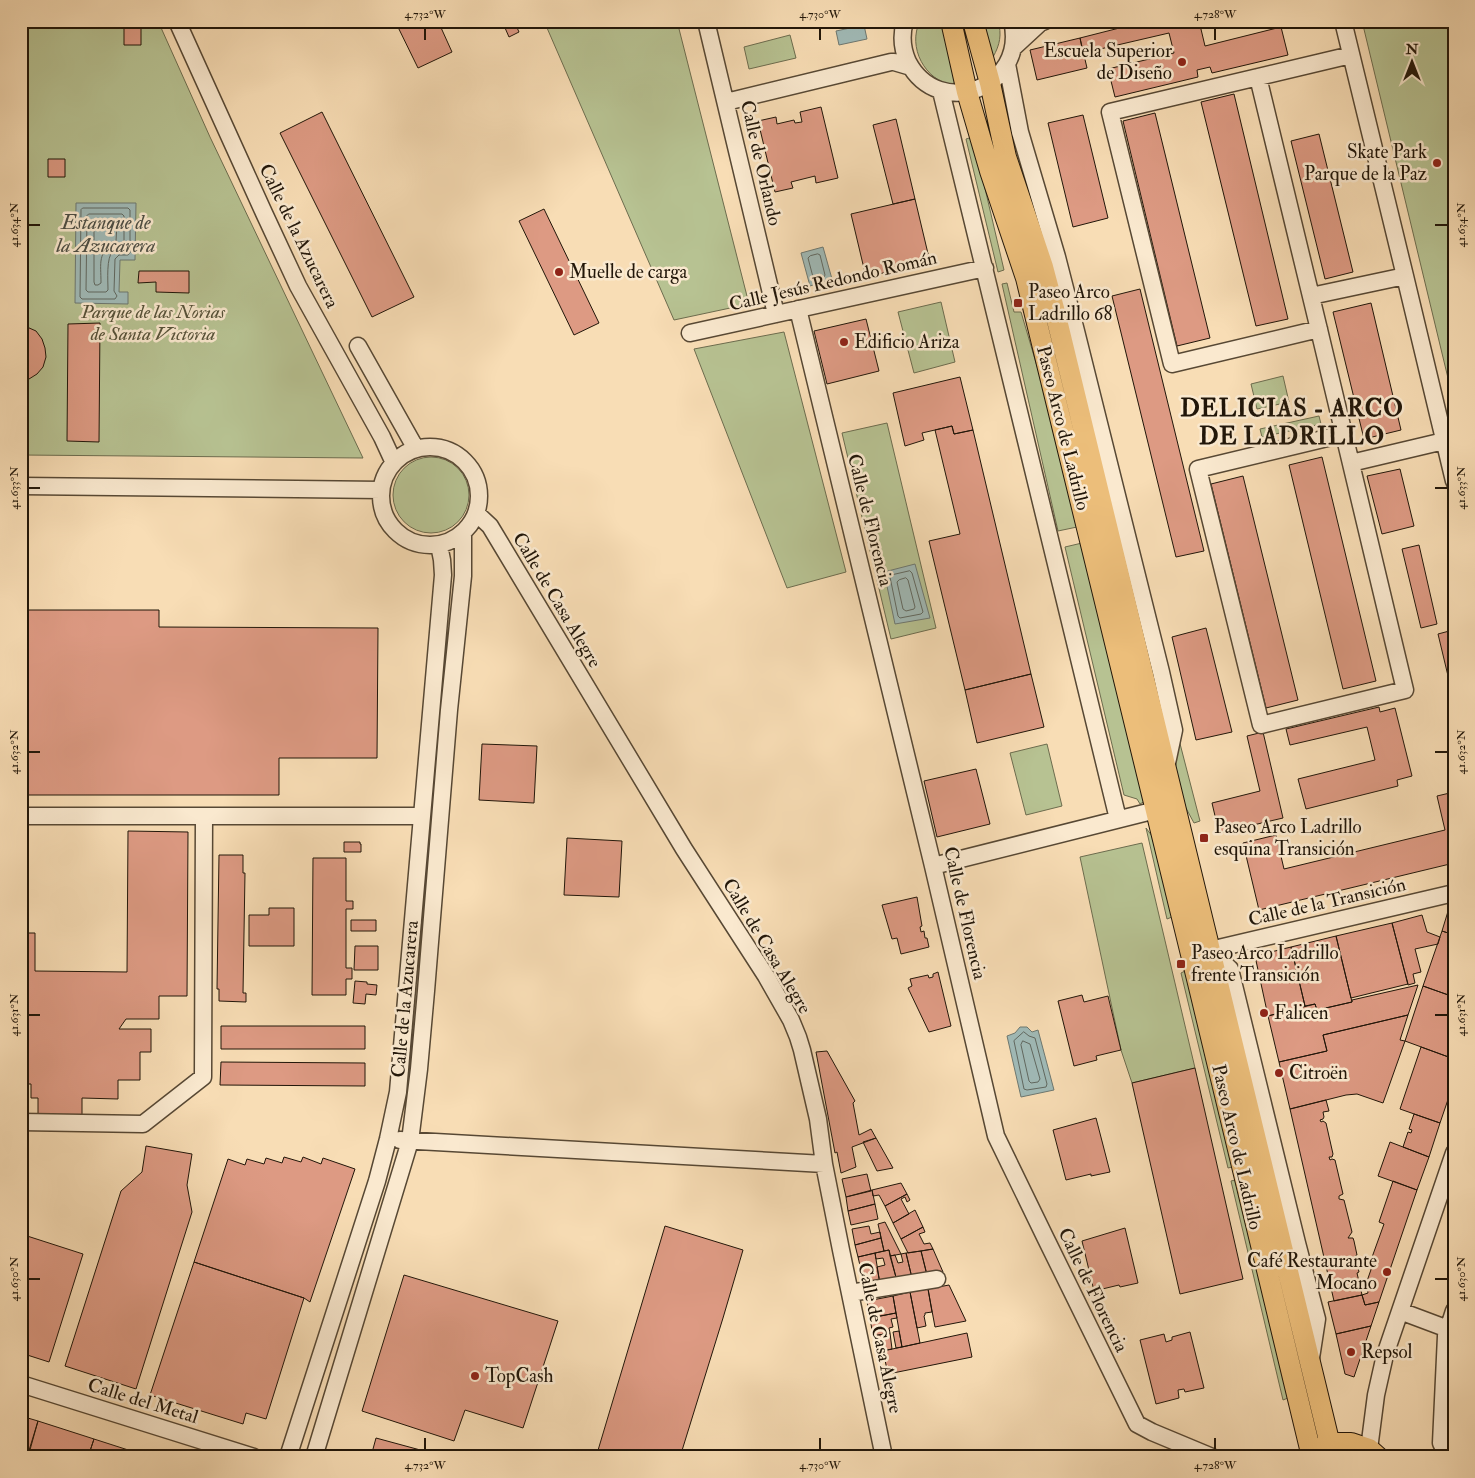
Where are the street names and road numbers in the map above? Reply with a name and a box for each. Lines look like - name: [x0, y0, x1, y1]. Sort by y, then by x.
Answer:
- street label: Calle de Orlando: [735, 98, 787, 228]
- street label: Calle de la Azucarera: [254, 160, 344, 312]
- street label: Calle Jesús Redondo Román: [727, 245, 939, 317]
- street label: Paseo Arco de Ladrillo: [1031, 343, 1095, 513]
- street label: Calle de Florencia: [842, 451, 898, 589]
- street label: Calle de Casa Alegre: [507, 528, 607, 672]
- street label: Calle de Florencia: [938, 844, 992, 982]
- street label: Calle de la Transición: [1246, 872, 1408, 932]
- street label: Calle de Casa Alegre: [717, 874, 817, 1018]
- street label: Calle de la Azucarera: [386, 919, 424, 1079]
- street label: Paseo Arco de Ladrillo: [1206, 1062, 1268, 1232]
- street label: Calle de Florencia: [1052, 1224, 1134, 1356]
- street label: Calle de Casa Alegre: [852, 1260, 908, 1416]
- street label: Calle del Metal: [85, 1373, 201, 1429]

